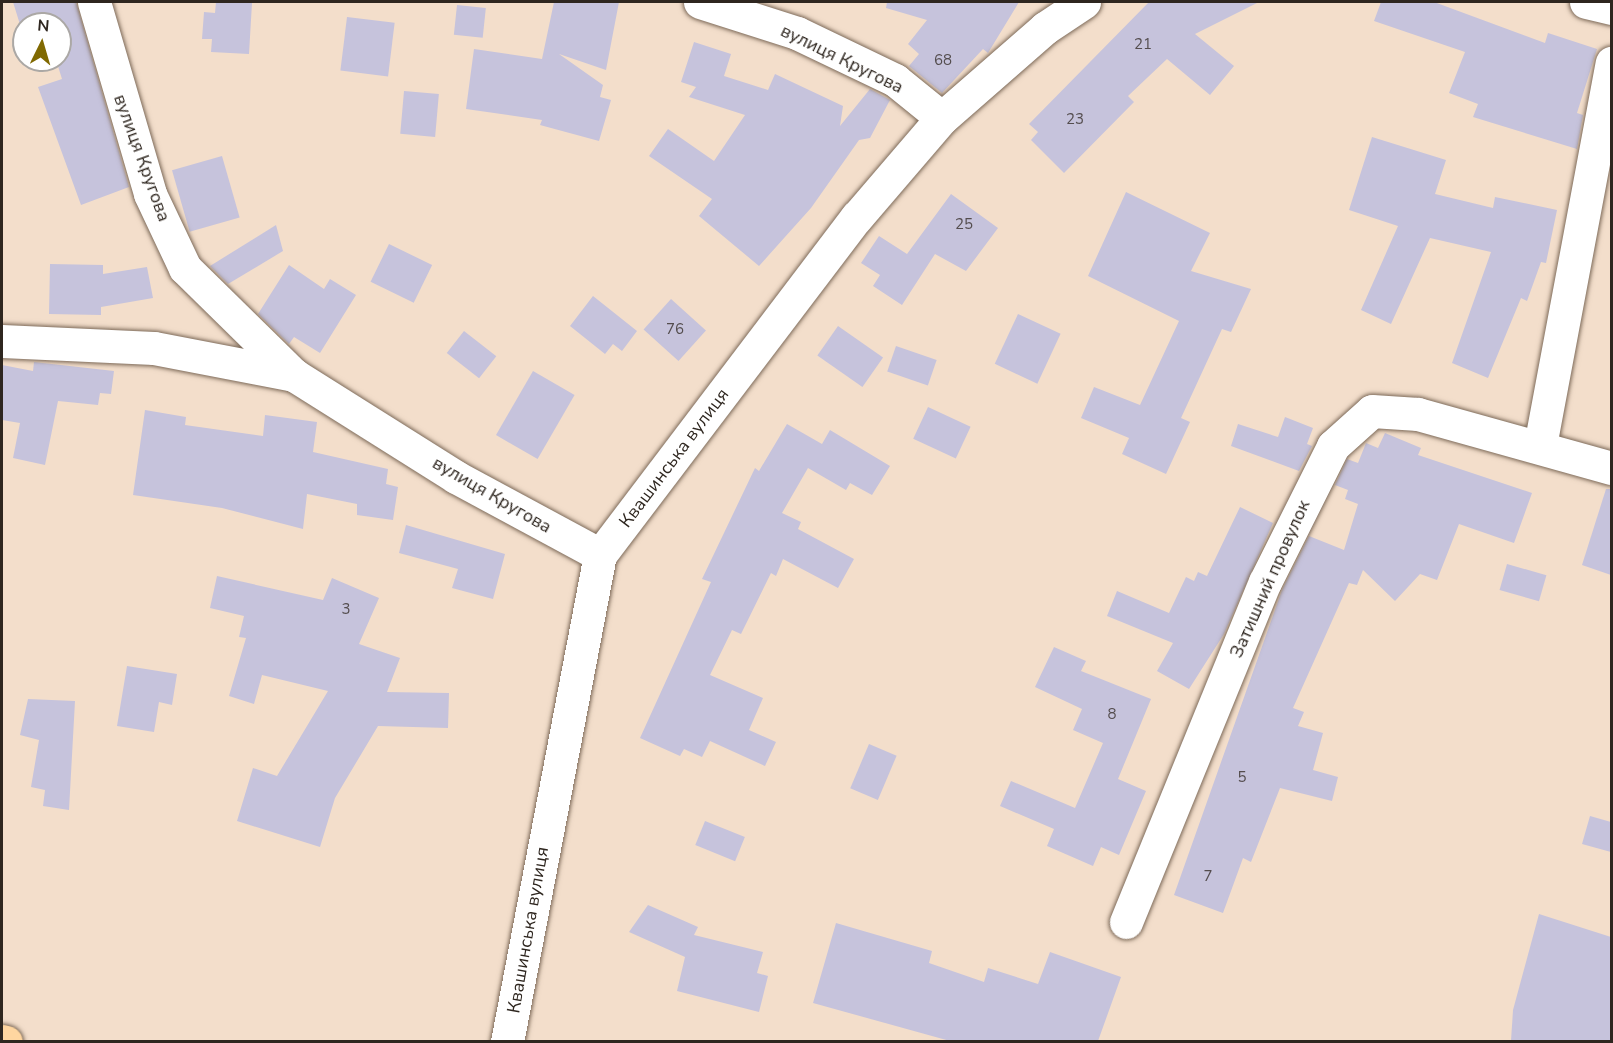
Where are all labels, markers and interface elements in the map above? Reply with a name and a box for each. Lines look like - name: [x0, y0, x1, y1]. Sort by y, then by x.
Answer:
- north arrow: [12, 12, 72, 72]
- text: N: [36, 15, 50, 38]
- street label: вулиця Кругова: [777, 20, 907, 98]
- house number: 21: [1134, 36, 1152, 54]
- house number: 68: [934, 52, 952, 70]
- street label: вулиця Кругова: [109, 91, 175, 225]
- house number: 23: [1066, 111, 1084, 129]
- house number: 25: [955, 216, 973, 234]
- house number: 76: [666, 321, 684, 339]
- street label: Квашинська вулиця: [615, 384, 733, 532]
- street label: вулиця Кругова: [429, 452, 555, 538]
- street label: Затишний провулок: [1225, 497, 1315, 661]
- house number: 3: [342, 601, 350, 619]
- house number: 8: [1108, 706, 1116, 724]
- house number: 5: [1238, 769, 1246, 787]
- street label: Квашинська вулиця: [503, 845, 553, 1015]
- house number: 7: [1204, 868, 1212, 886]

